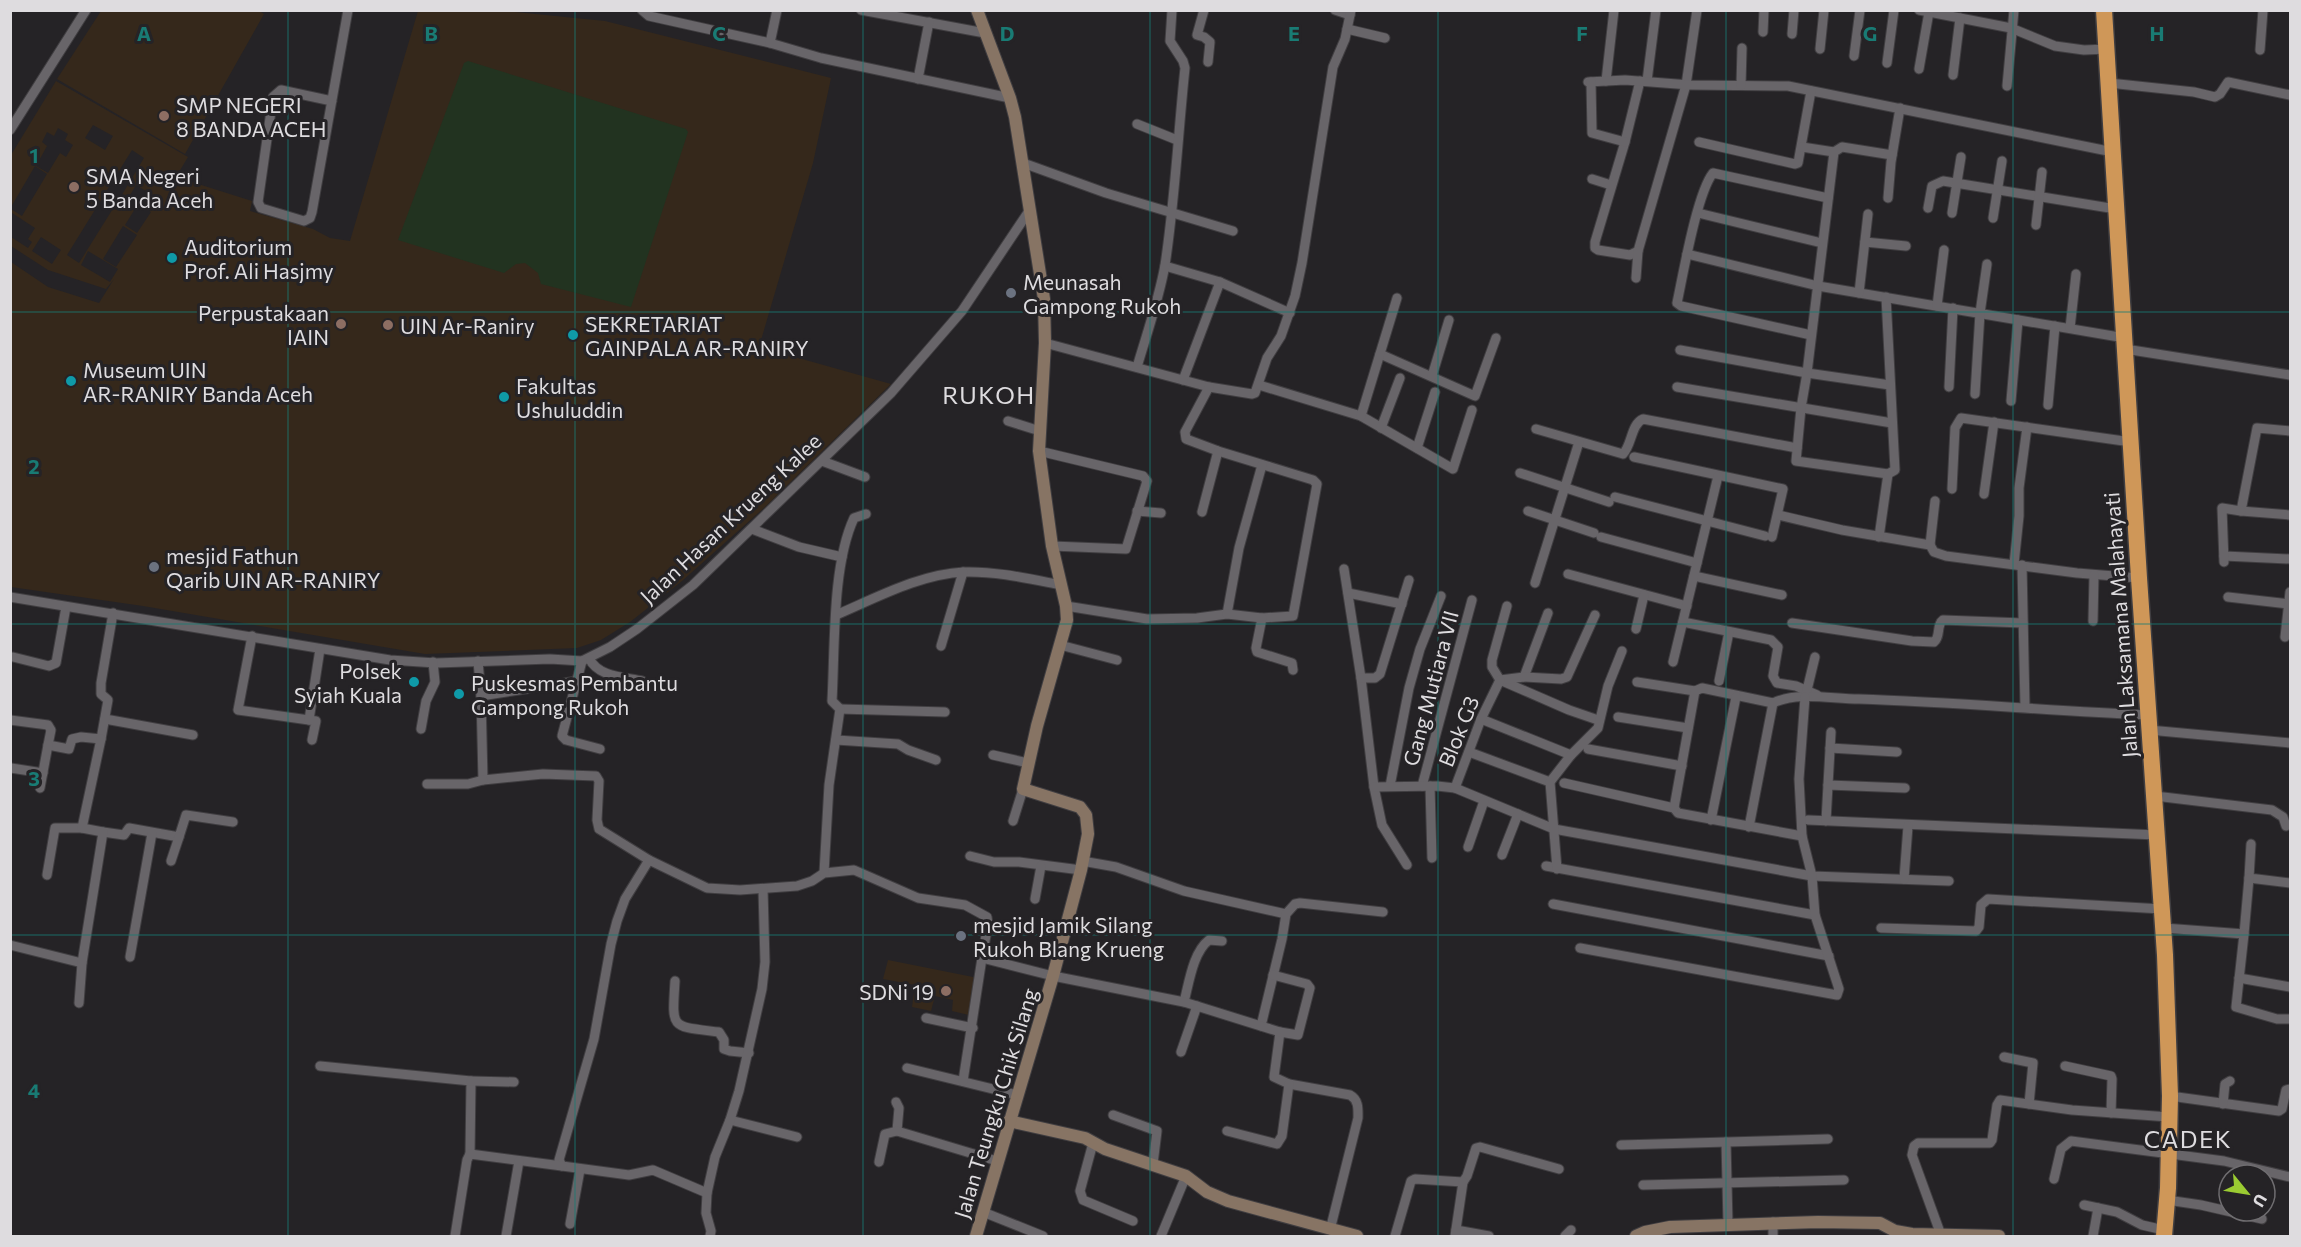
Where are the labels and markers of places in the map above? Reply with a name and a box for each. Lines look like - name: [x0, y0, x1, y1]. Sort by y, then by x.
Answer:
- place label: SMP NEGERI 8 BANDA ACEH: [176, 92, 326, 141]
- marker: SMP NEGERI 8 BANDA ACEH: [157, 109, 171, 123]
- place label: SMA Negeri 5 Banda Aceh: [86, 163, 213, 212]
- marker: SMA Negeri 5 Banda Aceh: [67, 180, 81, 194]
- place label: Auditorium Prof. Ali Hasjmy: [184, 234, 334, 283]
- marker: Auditorium Prof. Ali Hasjmy: [165, 251, 179, 265]
- place label: Meunasah Gampong Rukoh: [1023, 269, 1181, 318]
- marker: Meunasah Gampong Rukoh: [1004, 286, 1018, 300]
- place label: Perpustakaan IAIN: [198, 300, 329, 349]
- place label: SEKRETARIAT GAINPALA AR-RANIRY: [585, 311, 809, 360]
- place label: UIN Ar-Raniry: [400, 313, 535, 338]
- marker: Perpustakaan IAIN: [334, 317, 348, 331]
- marker: UIN Ar-Raniry: [381, 318, 395, 332]
- marker: SEKRETARIAT GAINPALA AR-RANIRY: [566, 328, 580, 342]
- place label: Museum UIN AR-RANIRY Banda Aceh: [83, 357, 313, 406]
- place label: Fakultas Ushuluddin: [516, 373, 623, 422]
- marker: Museum UIN AR-RANIRY Banda Aceh: [64, 374, 78, 388]
- marker: Fakultas Ushuluddin: [497, 390, 511, 404]
- place label: mesjid Fathun Qarib UIN AR-RANIRY: [166, 543, 381, 592]
- marker: mesjid Fathun Qarib UIN AR-RANIRY: [147, 560, 161, 574]
- place label: Polsek Syiah Kuala: [294, 658, 402, 707]
- place label: Puskesmas Pembantu Gampong Rukoh: [471, 670, 678, 719]
- marker: Polsek Syiah Kuala: [407, 675, 421, 689]
- marker: Puskesmas Pembantu Gampong Rukoh: [452, 687, 466, 701]
- place label: mesjid Jamik Silang Rukoh Blang Krueng: [973, 912, 1164, 961]
- marker: mesjid Jamik Silang Rukoh Blang Krueng: [954, 929, 968, 943]
- place label: SDNi 19: [859, 979, 934, 1004]
- marker: SDNi 19: [939, 984, 953, 998]

